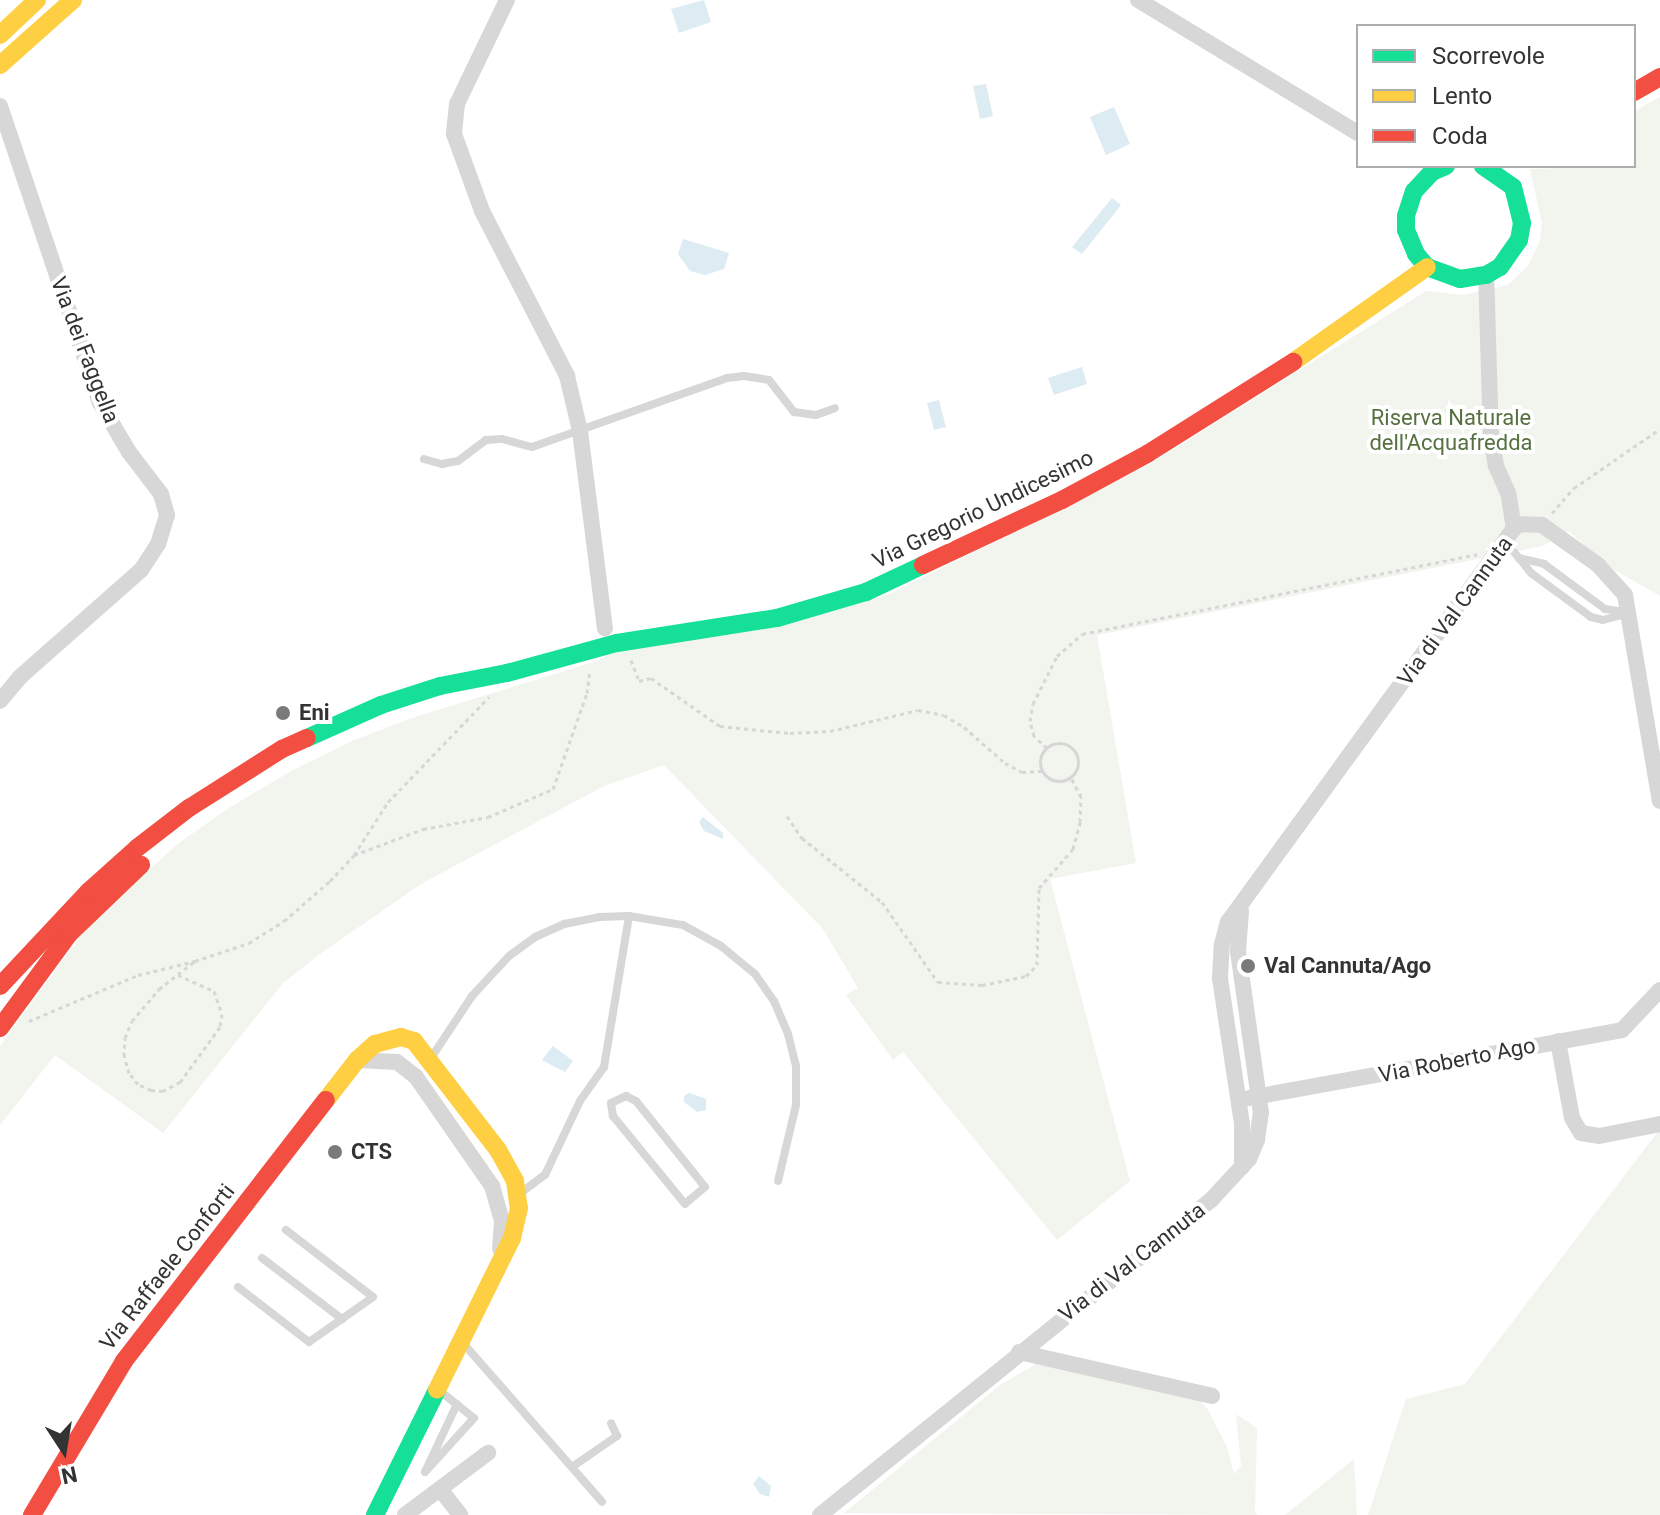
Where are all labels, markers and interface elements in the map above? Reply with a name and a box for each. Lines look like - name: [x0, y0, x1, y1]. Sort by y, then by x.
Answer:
- legend: [1356, 24, 1636, 168]
- text: Scorrevole: [1432, 42, 1545, 70]
- text: Lento: [1432, 82, 1492, 110]
- text: Coda: [1432, 122, 1488, 150]
- street label: Via dei Faggella: [45, 273, 125, 427]
- park label: Riserva Naturale dell'Acquafredda: [1369, 404, 1533, 456]
- street label: Via Gregorio Undicesimo: [868, 444, 1098, 574]
- street label: Via di Val Cannuta: [1392, 531, 1518, 691]
- place label: Eni: [299, 700, 330, 726]
- marker: Eni: [274, 704, 292, 722]
- place label: Val Cannuta/Ago: [1264, 953, 1431, 979]
- marker: Val Cannuta/Ago: [1239, 957, 1257, 975]
- street label: Via Roberto Ago: [1376, 1032, 1538, 1088]
- place label: CTS: [351, 1139, 392, 1165]
- marker: CTS: [326, 1143, 344, 1161]
- street label: Via Raffaele Conforti: [94, 1179, 240, 1355]
- street label: Via di Val Cannuta: [1054, 1197, 1210, 1327]
- north arrow: [24, 1411, 104, 1491]
- text: N: [59, 1461, 79, 1489]

